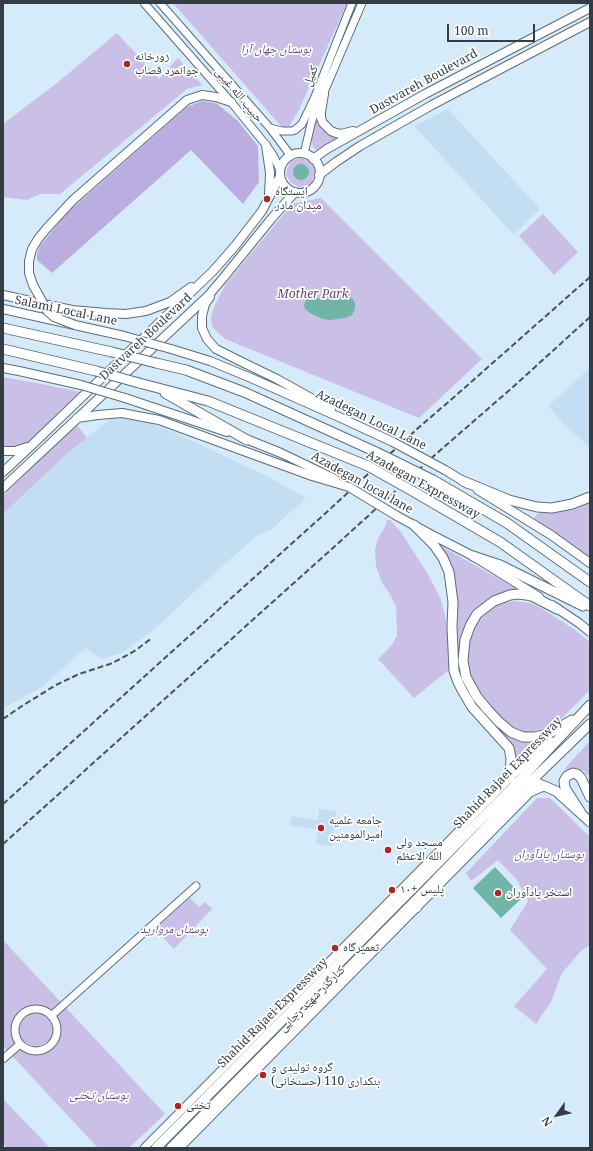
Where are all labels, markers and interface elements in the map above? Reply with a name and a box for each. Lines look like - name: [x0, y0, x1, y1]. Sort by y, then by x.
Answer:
- scale bar: [449, 16, 537, 42]
- text: 100 m: [454, 22, 489, 39]
- park label: بوستان جهان آرا: [241, 43, 311, 57]
- street label: Dastvareh Boulevard: [368, 46, 480, 118]
- place label: زورخانه جوانمرد قصاب: [135, 50, 199, 78]
- marker: زورخانه جوانمرد قصاب: [122, 59, 132, 69]
- street label: کمیل: [300, 63, 322, 89]
- street label: حبیب الله غیبی: [212, 65, 266, 125]
- place label: ایستگاه میدان مادر: [275, 185, 322, 213]
- marker: ایستگاه میدان مادر: [262, 194, 272, 204]
- park label: Mother Park: [277, 288, 349, 302]
- street label: Dastvareh Boulevard: [97, 291, 195, 383]
- street label: Salami Local Lane: [13, 293, 119, 329]
- street label: Azadegan Local Lane: [313, 387, 429, 453]
- street label: Azadegan Expressway: [364, 448, 482, 522]
- street label: Azadegan local lane: [309, 449, 415, 517]
- street label: Shahid Rajaei Expressway: [451, 714, 565, 832]
- place label: جامعه علمیه امیرالمومنین: [329, 814, 383, 842]
- marker: جامعه علمیه امیرالمومنین: [316, 823, 326, 833]
- place label: مسجد ولی الله الاعظم: [396, 836, 443, 864]
- marker: مسجد ولی الله الاعظم: [383, 845, 393, 855]
- park label: بوستان یادآوران: [514, 848, 584, 862]
- place label: پلیس +۱۰: [400, 883, 444, 897]
- marker: پلیس +۱۰: [387, 885, 397, 895]
- place label: استخر یادآوران: [506, 886, 572, 900]
- marker: استخر یادآوران: [493, 888, 503, 898]
- park label: بوستان مروارید: [140, 923, 208, 937]
- place label: تعمیرگاه: [343, 941, 379, 955]
- marker: تعمیرگاه: [330, 943, 340, 953]
- street label: Shahid Rajaei Expressway: [215, 955, 331, 1071]
- street label: کنارگذر شهید رجایی: [276, 963, 348, 1035]
- place label: گروه تولیدی و بنکداری 110 (حسنخانی): [271, 1061, 380, 1089]
- marker: گروه تولیدی و بنکداری 110 (حسنخانی): [258, 1070, 268, 1080]
- park label: بوستان تختی: [70, 1089, 128, 1103]
- north arrow: [537, 1095, 577, 1135]
- place label: تختی: [186, 1099, 211, 1113]
- marker: تختی: [173, 1101, 183, 1111]
- text: N: [538, 1114, 555, 1130]

